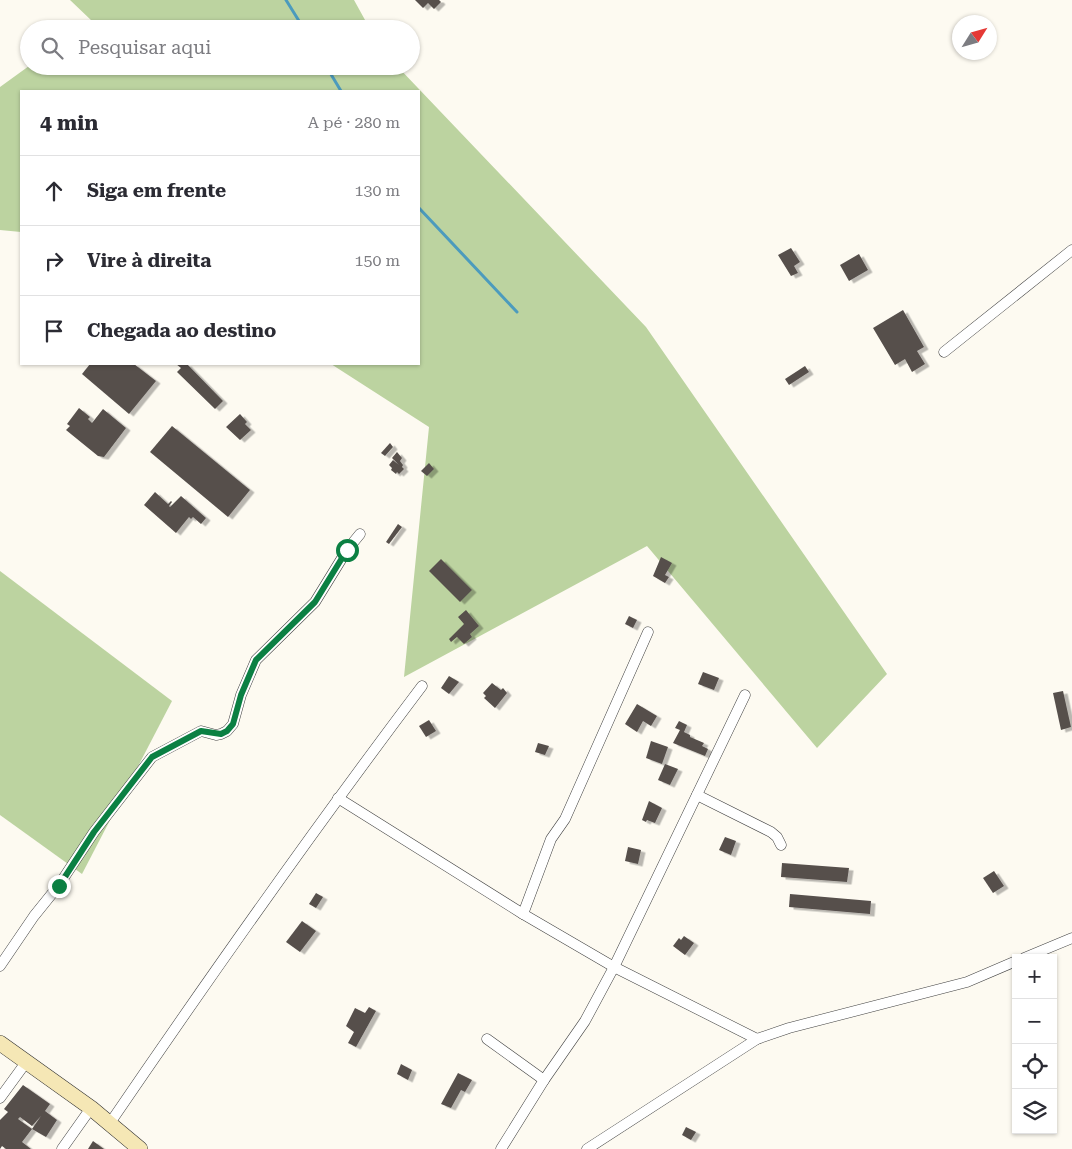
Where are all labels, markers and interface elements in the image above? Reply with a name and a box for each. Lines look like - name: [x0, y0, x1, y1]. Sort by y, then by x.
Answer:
- north arrow: [952, 15, 997, 60]
- search box: [20, 20, 420, 75]
- icon: search: [38, 34, 66, 62]
- text: Pesquisar aqui: [78, 36, 211, 59]
- text: 4 min: [40, 111, 98, 135]
- text: A pé · 280 m: [308, 113, 400, 132]
- icon: ahead: [40, 177, 68, 205]
- text: Siga em frente: [87, 179, 226, 202]
- text: 130 m: [354, 181, 400, 200]
- icon: right: [40, 247, 68, 275]
- text: Vire à direita: [87, 249, 211, 272]
- text: 150 m: [354, 251, 400, 270]
- icon: arrive: [40, 317, 68, 345]
- text: Chegada ao destino: [87, 319, 276, 342]
- route start: [336, 539, 359, 562]
- route end: [48, 875, 71, 898]
- map controls: [1012, 954, 1057, 1134]
- button: +: [1012, 954, 1057, 999]
- button: −: [1012, 999, 1057, 1044]
- button: locate: [1012, 1044, 1057, 1089]
- button: layers: [1012, 1089, 1057, 1134]

